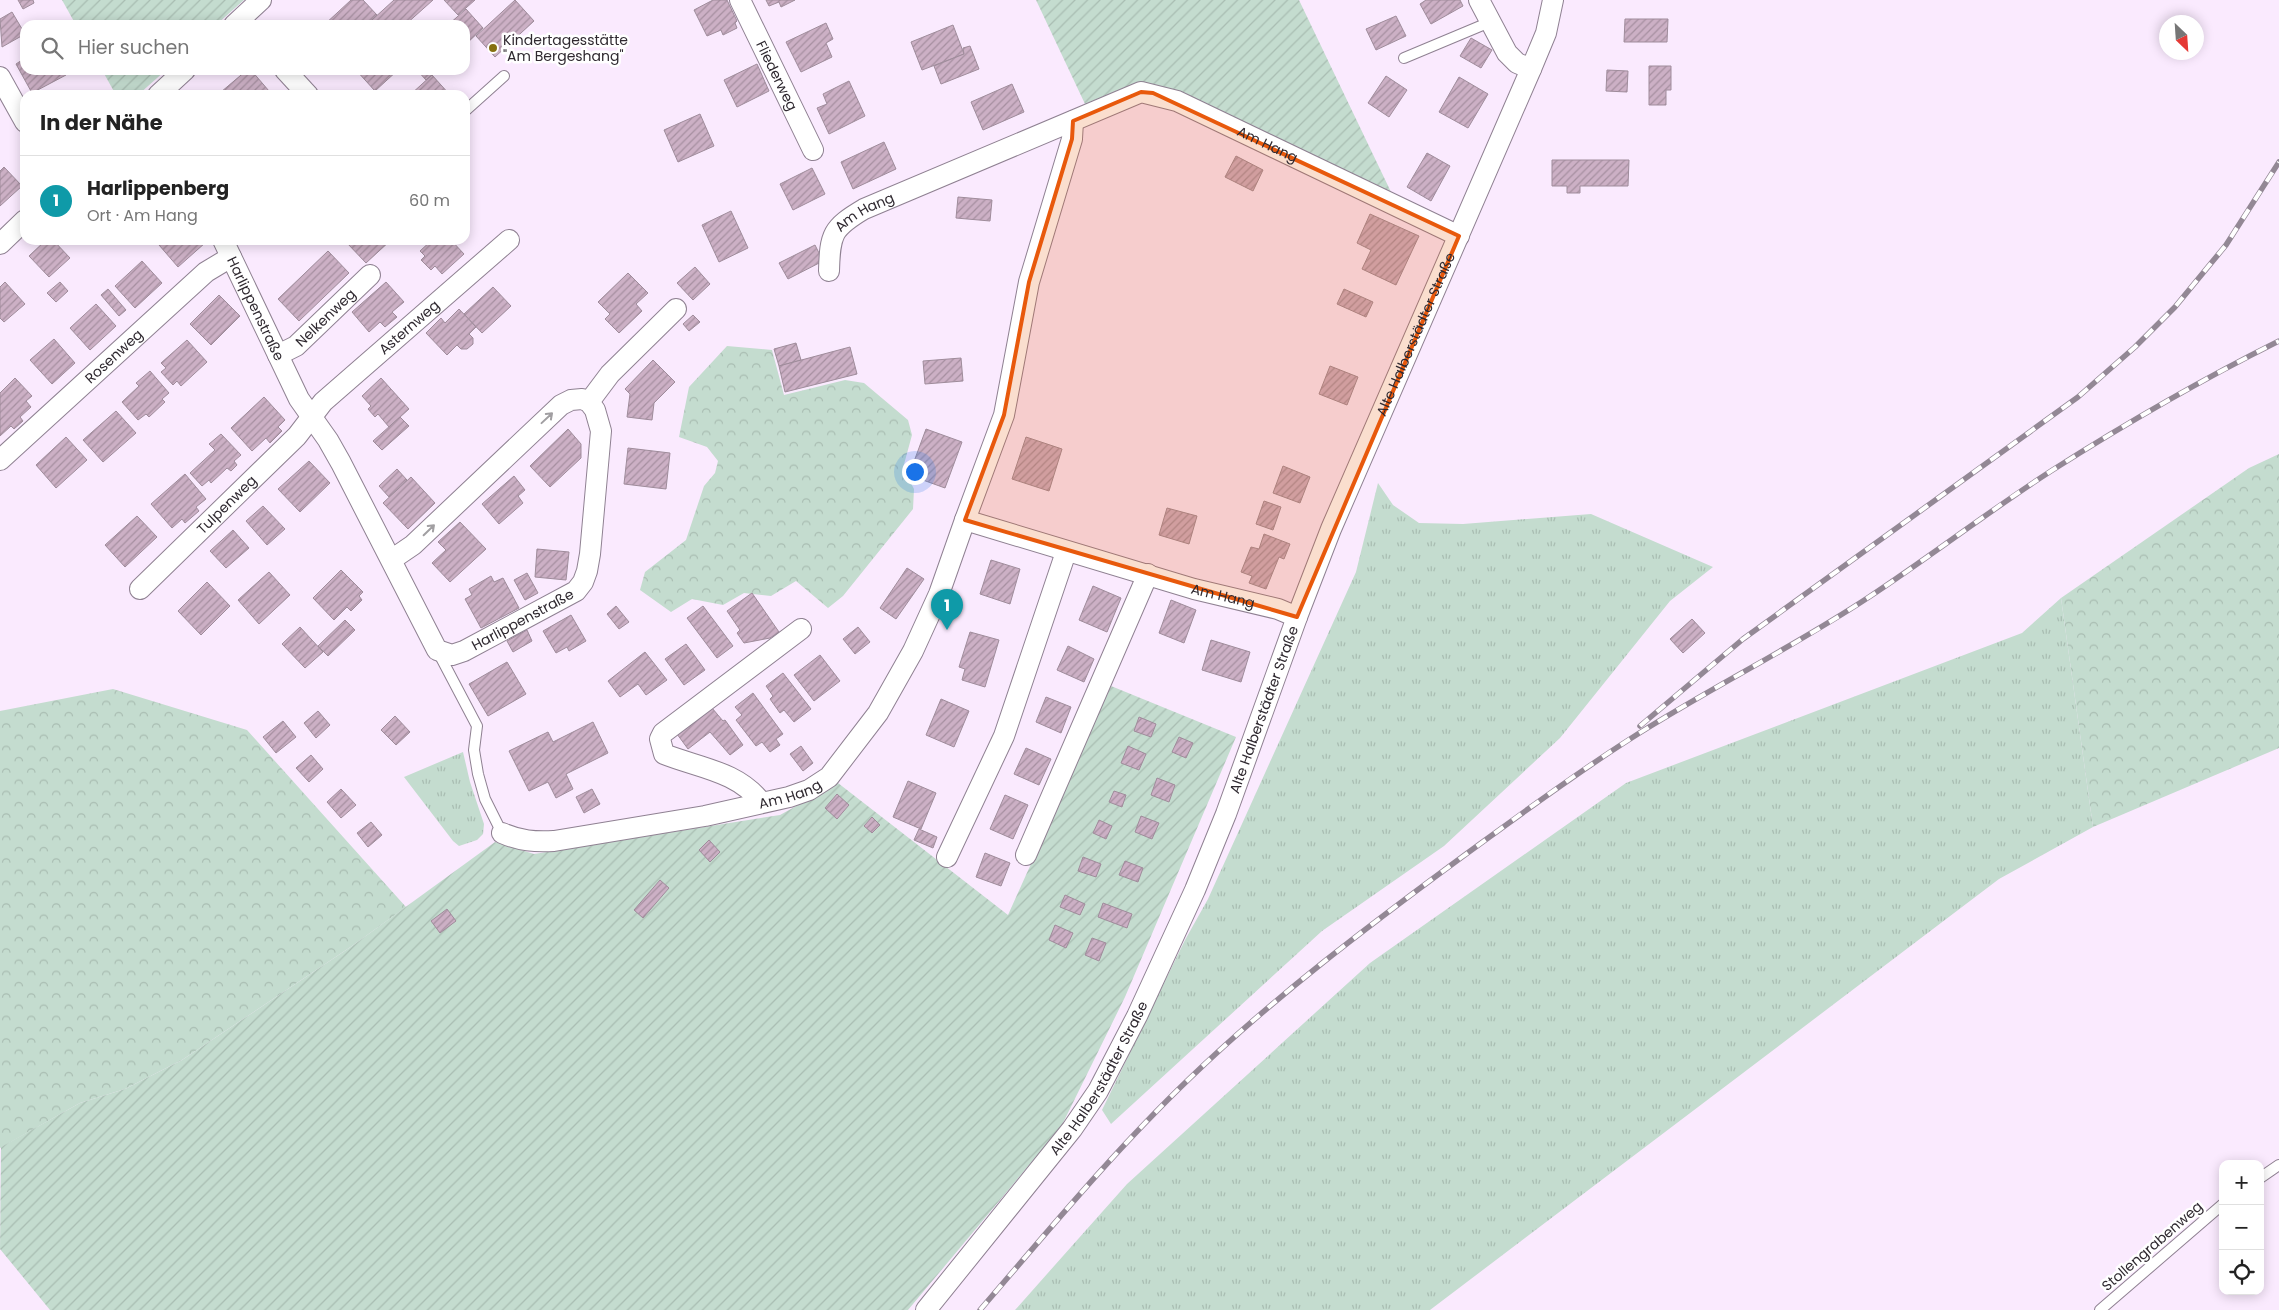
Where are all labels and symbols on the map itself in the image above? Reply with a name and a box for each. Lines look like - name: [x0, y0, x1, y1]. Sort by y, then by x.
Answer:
- north arrow: [2159, 15, 2204, 60]
- place label: Kindertagesstätte "Am Bergeshang": [503, 30, 628, 66]
- street label: Fliederweg: [751, 37, 802, 114]
- marker: Kindertagesstätte "Am Bergeshang": [487, 42, 499, 54]
- street label: Am Hang: [1234, 121, 1301, 167]
- street label: Am Hang: [830, 187, 897, 236]
- street label: Alte Halberstädter Straße: [1371, 249, 1460, 419]
- street label: Harlippenstraße: [222, 253, 289, 364]
- street label: Nelkenweg: [291, 284, 360, 351]
- street label: Asternweg: [374, 295, 444, 359]
- street label: Rosenweg: [80, 325, 147, 388]
- one-way arrow: [541, 412, 553, 424]
- your location: [902, 459, 928, 485]
- street label: Tulpenweg: [192, 471, 261, 539]
- one-way arrow: [423, 524, 436, 536]
- street label: Am Hang: [1189, 579, 1257, 613]
- street label: Harlippenstraße: [468, 584, 578, 655]
- pin: 1: [931, 589, 963, 630]
- street label: Alte Halberstädter Straße: [1224, 623, 1303, 796]
- street label: Am Hang: [757, 774, 825, 814]
- street label: Alte Halberstädter Straße: [1045, 998, 1153, 1159]
- street label: Stollengrabenweg: [2097, 1197, 2207, 1295]

